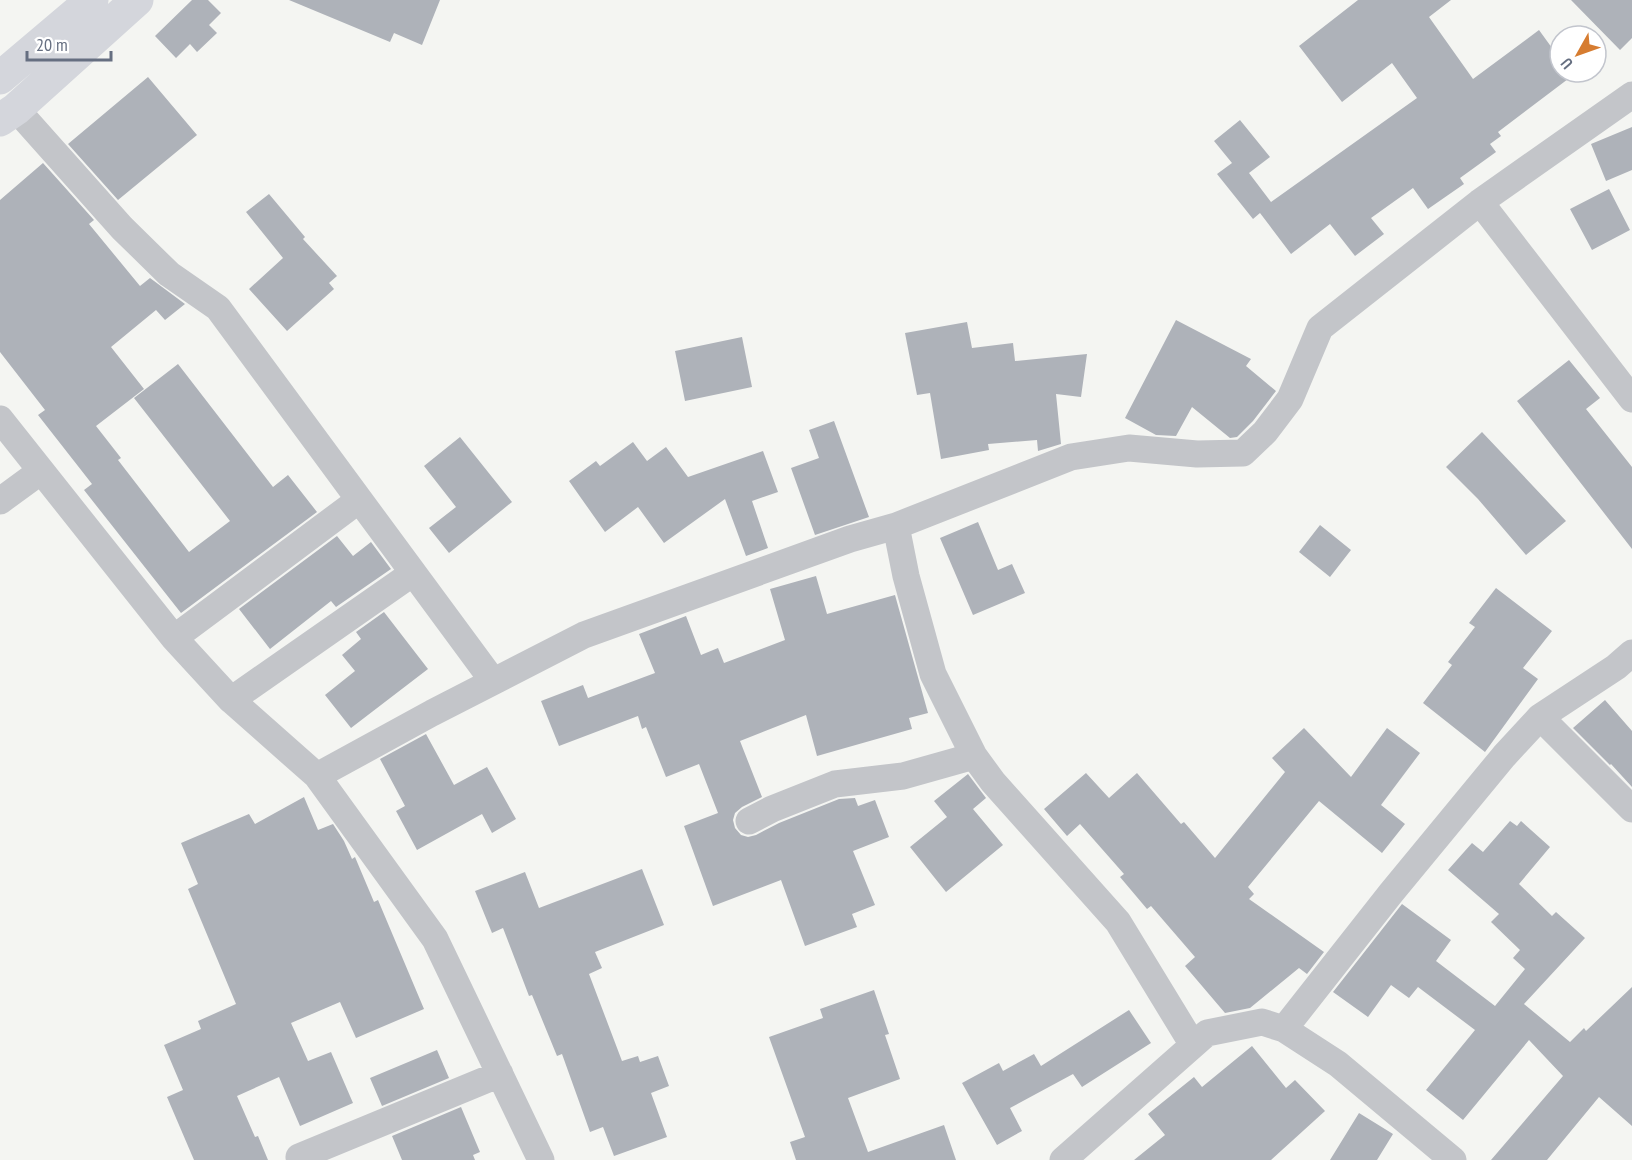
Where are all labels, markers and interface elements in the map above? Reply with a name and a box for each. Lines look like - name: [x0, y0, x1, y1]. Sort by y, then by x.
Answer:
- scale bar: [27, 24, 111, 62]
- north arrow: [1548, 24, 1608, 84]
- text: 20 m: [36, 33, 68, 56]
- text: U: [1556, 54, 1577, 73]

